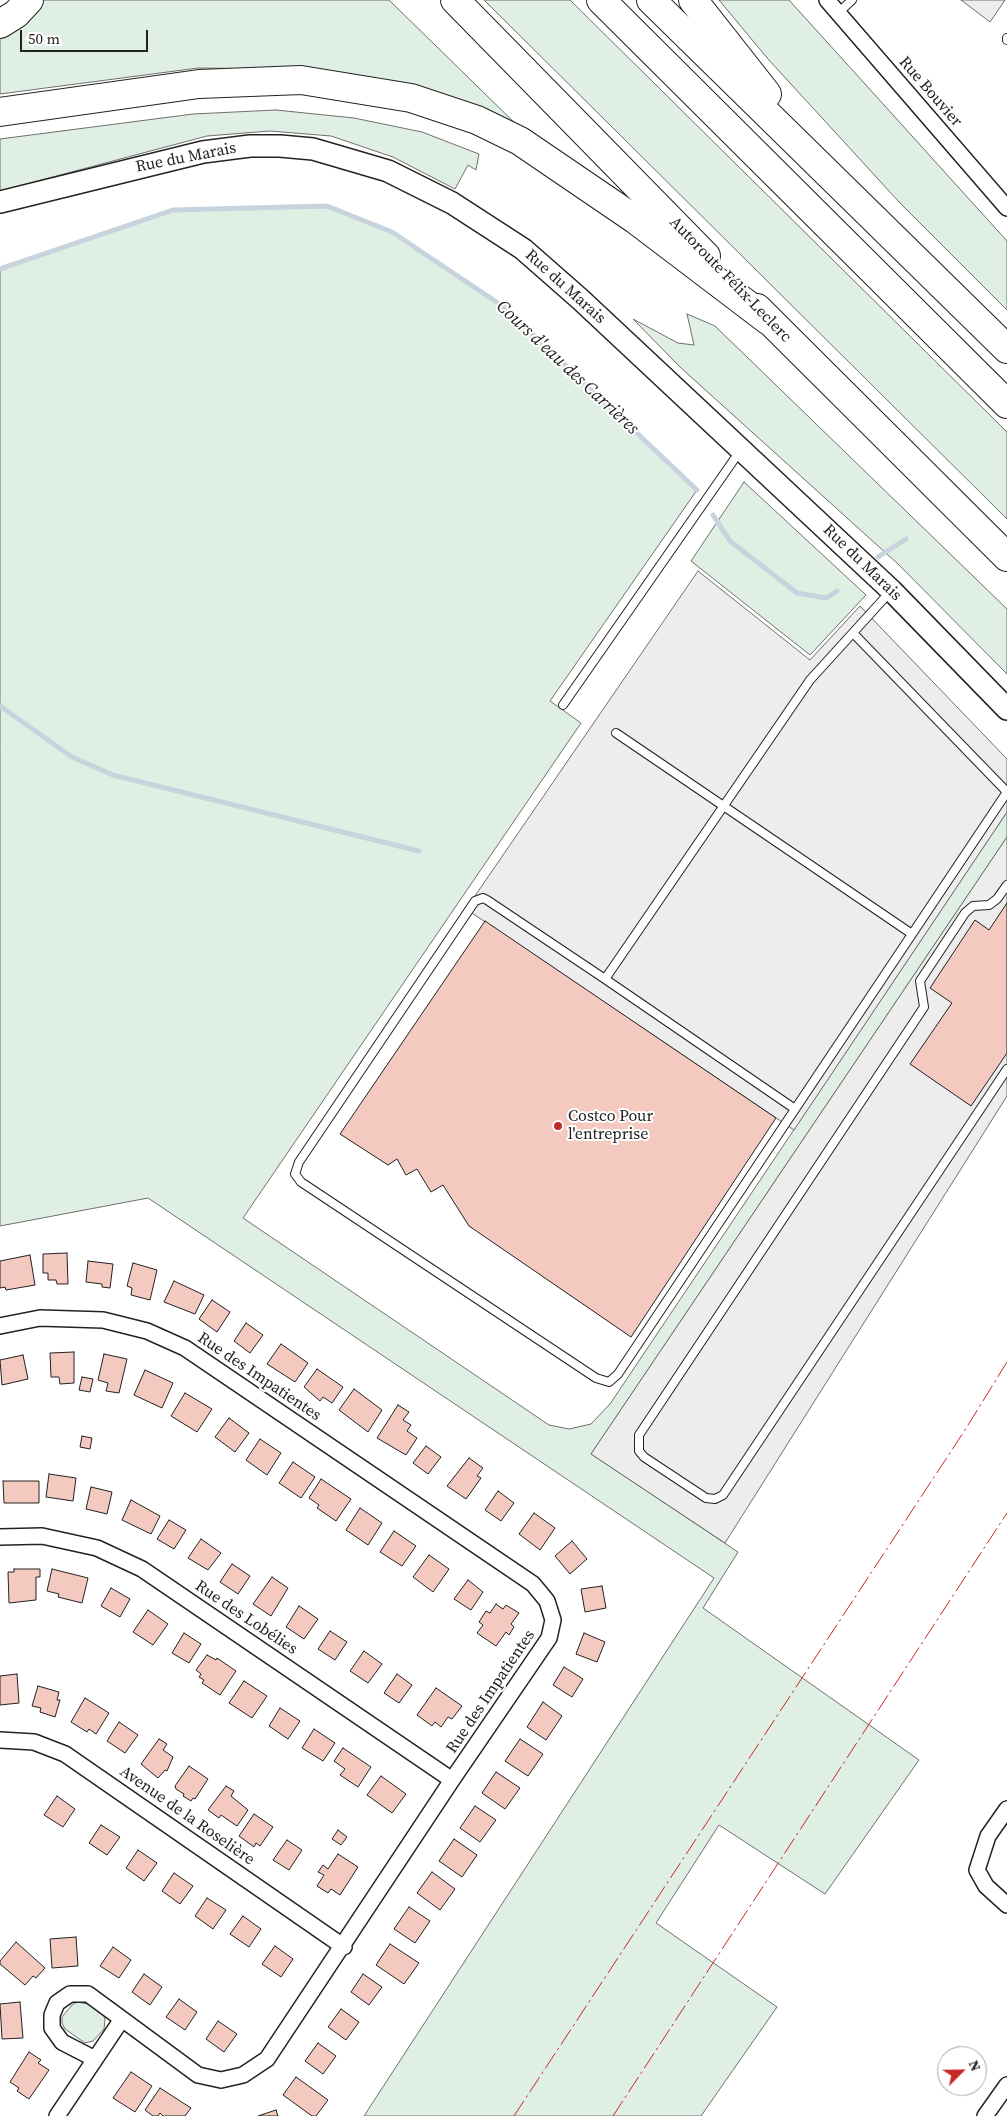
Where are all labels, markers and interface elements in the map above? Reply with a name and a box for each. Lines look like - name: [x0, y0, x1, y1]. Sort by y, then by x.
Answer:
- scale bar: [22, 20, 150, 52]
- text: 50 m: [28, 28, 60, 49]
- street label: Rue Bouvier: [894, 53, 966, 131]
- street label: Rue du Marais: [134, 139, 238, 177]
- street label: Autoroute Félix-Leclerc: [665, 213, 795, 347]
- street label: Rue du Marais: [521, 246, 609, 328]
- water label: Cours d'eau des Carrières: [491, 296, 643, 440]
- street label: Rue du Marais: [819, 521, 905, 605]
- place label: Costco Pour l'entreprise: [568, 1107, 653, 1145]
- marker: Costco Pour l'entreprise: [552, 1120, 564, 1132]
- street label: Rue des Impatientes: [194, 1329, 324, 1425]
- street label: Rue des Lobélies: [191, 1577, 301, 1659]
- street label: Rue des Impatientes: [443, 1627, 539, 1757]
- street label: Avenue de la Roselière: [116, 1762, 258, 1870]
- north arrow: [937, 2046, 987, 2096]
- text: N: [964, 2057, 986, 2074]

